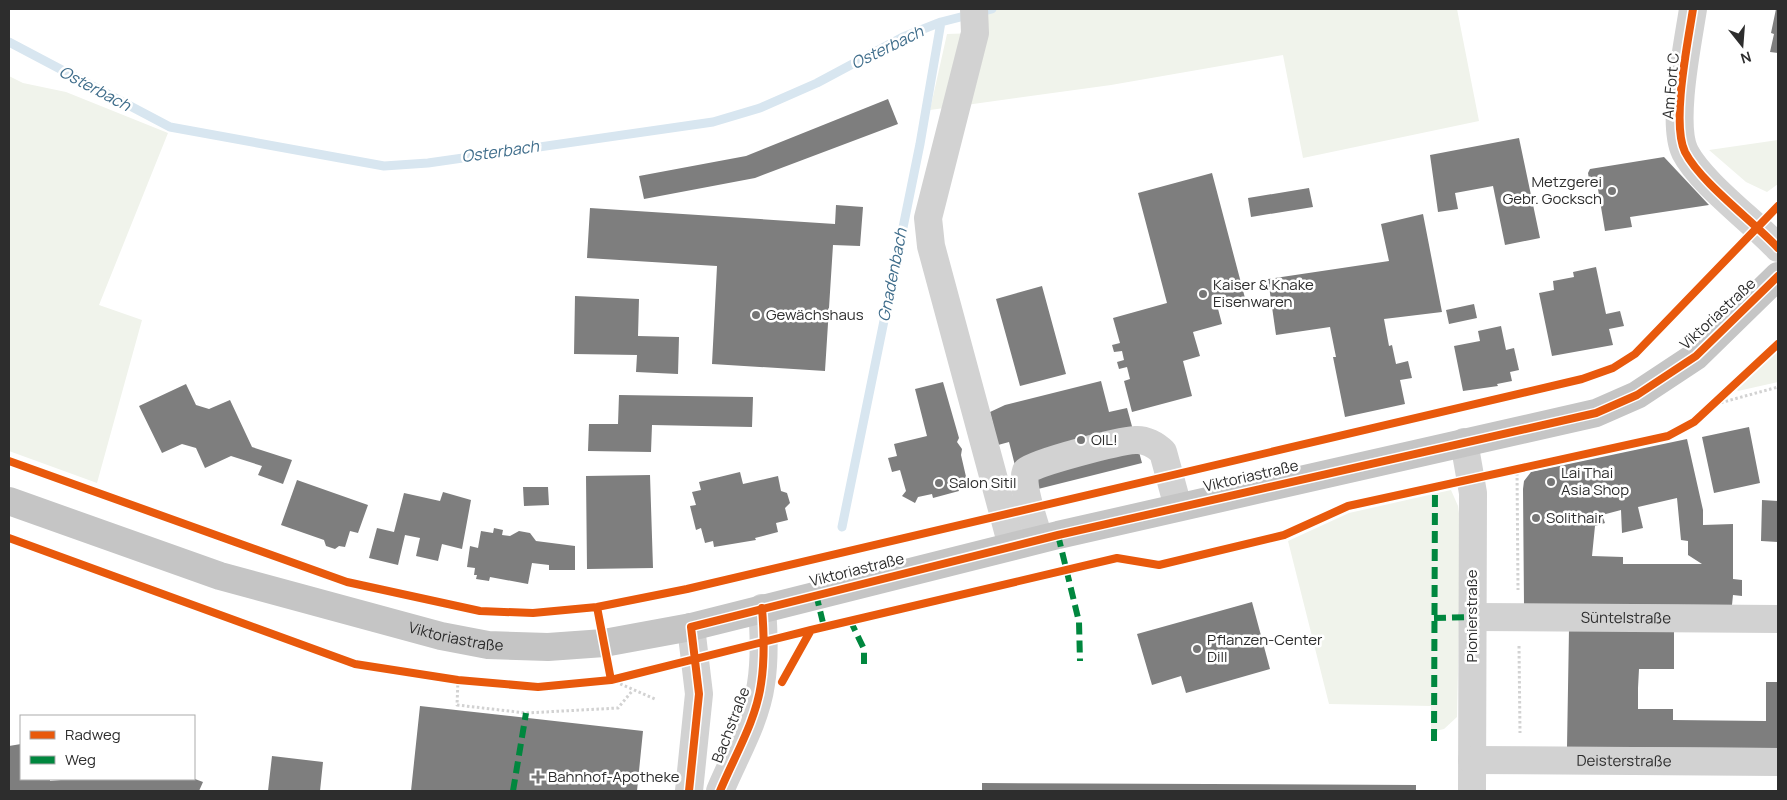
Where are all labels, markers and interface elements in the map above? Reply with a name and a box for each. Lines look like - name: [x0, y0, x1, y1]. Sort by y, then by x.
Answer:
- water label: Osterbach: [847, 20, 927, 74]
- north arrow: [1717, 20, 1767, 70]
- text: N: [1738, 47, 1754, 68]
- street label: Am Fort C: [1657, 52, 1684, 120]
- water label: Osterbach: [55, 60, 135, 116]
- water label: Osterbach: [460, 135, 541, 167]
- place label: Metzgerei Gebr. Gocksch: [1503, 171, 1602, 209]
- marker: Metzgerei Gebr. Gocksch: [1606, 185, 1618, 197]
- water label: Gnadenbach: [872, 226, 912, 323]
- street label: Viktoriastraße: [1675, 273, 1760, 354]
- place label: Kaiser & Knake Eisenwaren: [1213, 274, 1314, 312]
- marker: Kaiser & Knake Eisenwaren: [1197, 288, 1209, 300]
- place label: Gewächshaus: [766, 304, 864, 325]
- marker: Gewächshaus: [750, 309, 762, 321]
- place label: OIL!: [1091, 429, 1118, 450]
- marker: OIL!: [1075, 434, 1087, 446]
- street label: Viktoriastraße: [1201, 454, 1301, 497]
- place label: Lai Thai Asia Shop: [1561, 462, 1629, 500]
- place label: Salon Sitil: [949, 472, 1017, 493]
- marker: Lai Thai Asia Shop: [1545, 476, 1557, 488]
- marker: Salon Sitil: [933, 477, 945, 489]
- place label: Solithair: [1546, 507, 1604, 528]
- marker: Solithair: [1530, 512, 1542, 524]
- street label: Viktoriastraße: [807, 548, 906, 591]
- street label: Pionierstraße: [1461, 569, 1482, 662]
- street label: Süntelstraße: [1581, 607, 1671, 628]
- street label: Viktoriastraße: [406, 617, 504, 656]
- place label: Pflanzen-Center Dill: [1207, 629, 1323, 667]
- marker: Pflanzen-Center Dill: [1191, 643, 1203, 655]
- street label: Bachstraße: [706, 684, 755, 766]
- legend: [20, 715, 195, 780]
- text: Radweg: [65, 724, 121, 745]
- text: Weg: [65, 749, 96, 770]
- street label: Deisterstraße: [1576, 750, 1672, 771]
- place label: Bahnhof-Apotheke: [548, 766, 680, 787]
- marker: Bahnhof-Apotheke: [532, 771, 544, 783]

